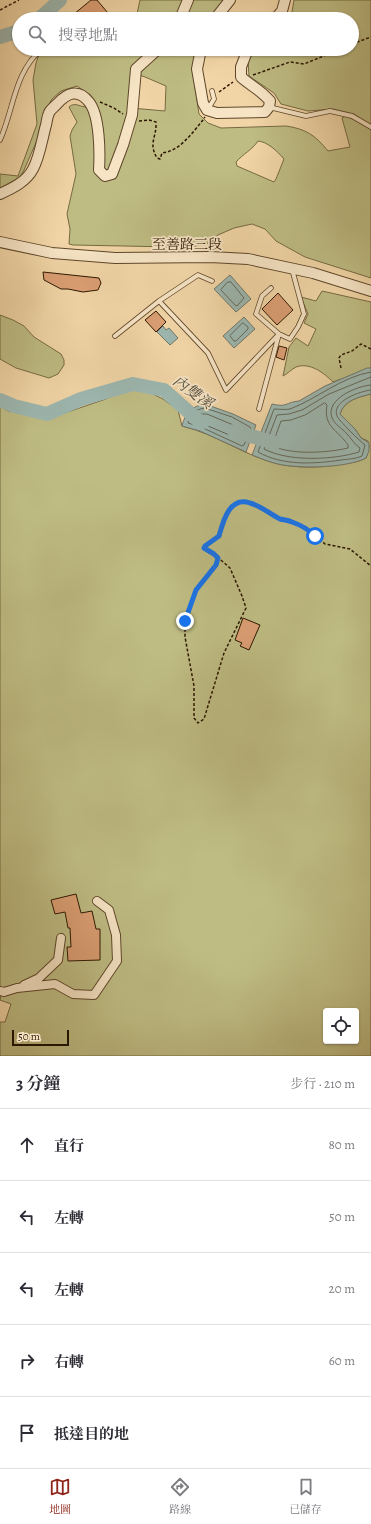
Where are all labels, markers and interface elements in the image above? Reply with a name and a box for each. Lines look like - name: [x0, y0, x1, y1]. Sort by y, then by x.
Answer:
- search box: [12, 12, 359, 56]
- icon: search: [26, 23, 48, 45]
- text: 搜尋地點: [58, 25, 118, 45]
- street label: 至善路三段: [152, 235, 222, 254]
- water label: 內雙溪: [169, 371, 219, 414]
- route start: [306, 527, 324, 545]
- route end: [176, 612, 194, 630]
- map controls: [323, 1008, 359, 1044]
- button: locate: [323, 1008, 359, 1044]
- scale bar: [12, 1028, 69, 1047]
- text: 50 m: [18, 1029, 40, 1044]
- text: 3 分鐘: [16, 1072, 60, 1095]
- text: 步行 · 210 m: [290, 1075, 355, 1092]
- icon: ahead: [16, 1134, 38, 1156]
- text: 直行: [54, 1136, 84, 1156]
- text: 80 m: [328, 1136, 355, 1153]
- icon: left: [16, 1206, 38, 1228]
- text: 左轉: [54, 1208, 84, 1228]
- text: 50 m: [329, 1208, 355, 1225]
- icon: left: [16, 1278, 38, 1300]
- text: 左轉: [54, 1280, 84, 1300]
- text: 20 m: [329, 1280, 355, 1297]
- icon: right: [16, 1350, 38, 1372]
- text: 右轉: [54, 1352, 84, 1372]
- text: 60 m: [329, 1352, 355, 1369]
- icon: arrive: [16, 1422, 38, 1444]
- text: 抵達目的地: [54, 1424, 129, 1444]
- tab: 地圖: [49, 1476, 71, 1517]
- tab: 路線: [169, 1476, 191, 1517]
- tab: 已儲存: [289, 1476, 322, 1517]

